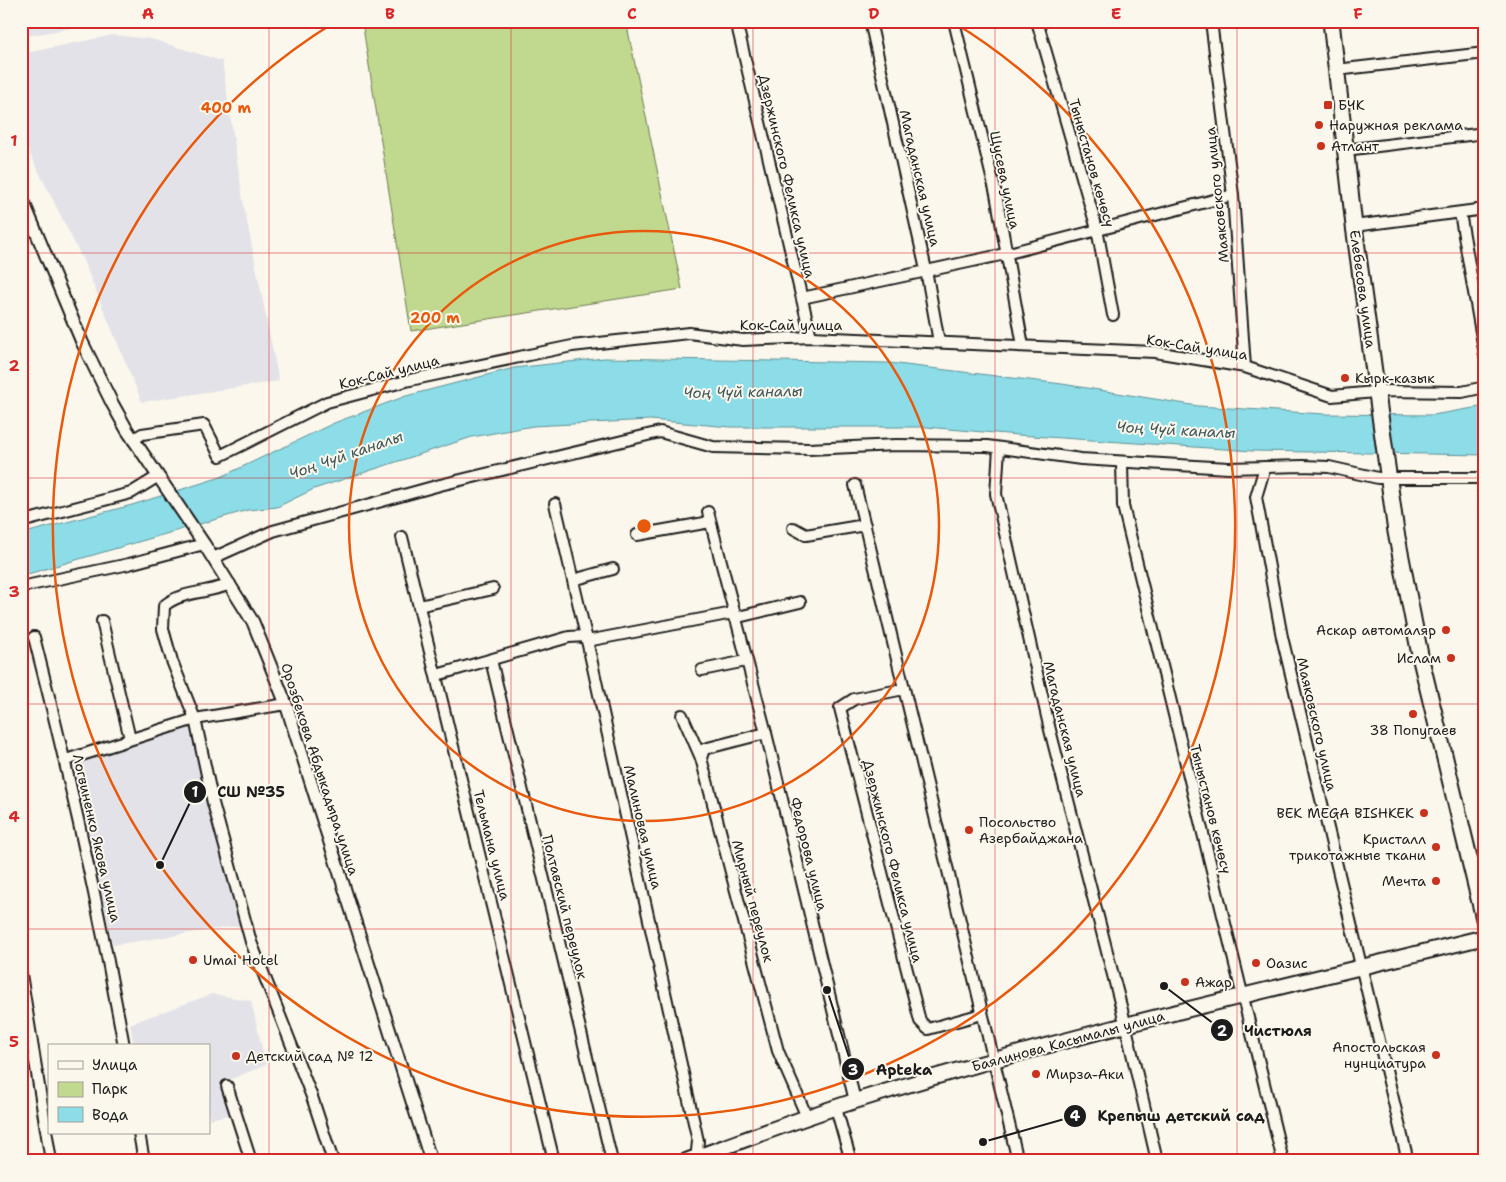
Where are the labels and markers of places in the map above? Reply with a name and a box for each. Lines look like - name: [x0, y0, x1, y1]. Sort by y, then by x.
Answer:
- place label: БЧК: [1338, 96, 1365, 114]
- marker: БЧК: [1322, 99, 1334, 111]
- place label: Наружная реклама: [1329, 116, 1463, 134]
- marker: Наружная реклама: [1313, 119, 1325, 131]
- place label: Атлант: [1331, 137, 1380, 155]
- marker: Атлант: [1315, 140, 1327, 152]
- place label: Кырк-казык: [1355, 369, 1435, 387]
- marker: Кырк-казык: [1339, 372, 1351, 384]
- centre of rings: [635, 517, 653, 535]
- place label: Аскар автомаляр: [1316, 621, 1436, 639]
- marker: Аскар автомаляр: [1440, 624, 1452, 636]
- place label: Ислам: [1397, 649, 1441, 667]
- marker: Ислам: [1445, 652, 1457, 664]
- marker: 38 Попугаев: [1407, 708, 1419, 720]
- place label: 38 Попугаев: [1370, 721, 1456, 739]
- callout: СШ №35: [182, 777, 295, 807]
- place label: BEK MEGA BISHKEK: [1276, 804, 1414, 822]
- marker: BEK MEGA BISHKEK: [1418, 807, 1430, 819]
- place label: Посольство Азербайджана: [979, 813, 1083, 847]
- marker: Посольство Азербайджана: [963, 824, 975, 836]
- place label: Кристалл трикотажные ткани: [1289, 830, 1426, 864]
- marker: Кристалл трикотажные ткани: [1430, 841, 1442, 853]
- place label: Мечта: [1382, 872, 1426, 890]
- marker: Мечта: [1430, 875, 1442, 887]
- place label: Umai Hotel: [203, 951, 279, 969]
- marker: Umai Hotel: [187, 954, 199, 966]
- place label: Оазис: [1266, 954, 1308, 972]
- marker: Оазис: [1250, 957, 1262, 969]
- place label: Ажар: [1195, 973, 1232, 991]
- marker: Ажар: [1179, 976, 1191, 988]
- callout: Чистюля: [1209, 1015, 1322, 1045]
- place label: Апостольская нунциатура: [1332, 1038, 1426, 1072]
- place label: Детский сад № 12: [246, 1047, 374, 1065]
- marker: Апостольская нунциатура: [1430, 1049, 1442, 1061]
- marker: Детский сад № 12: [230, 1050, 242, 1062]
- callout: Apteka: [841, 1054, 942, 1084]
- place label: Мирза-Аки: [1046, 1065, 1124, 1083]
- marker: Мирза-Аки: [1030, 1068, 1042, 1080]
- callout: Крепыш детский сад: [1062, 1101, 1275, 1131]

